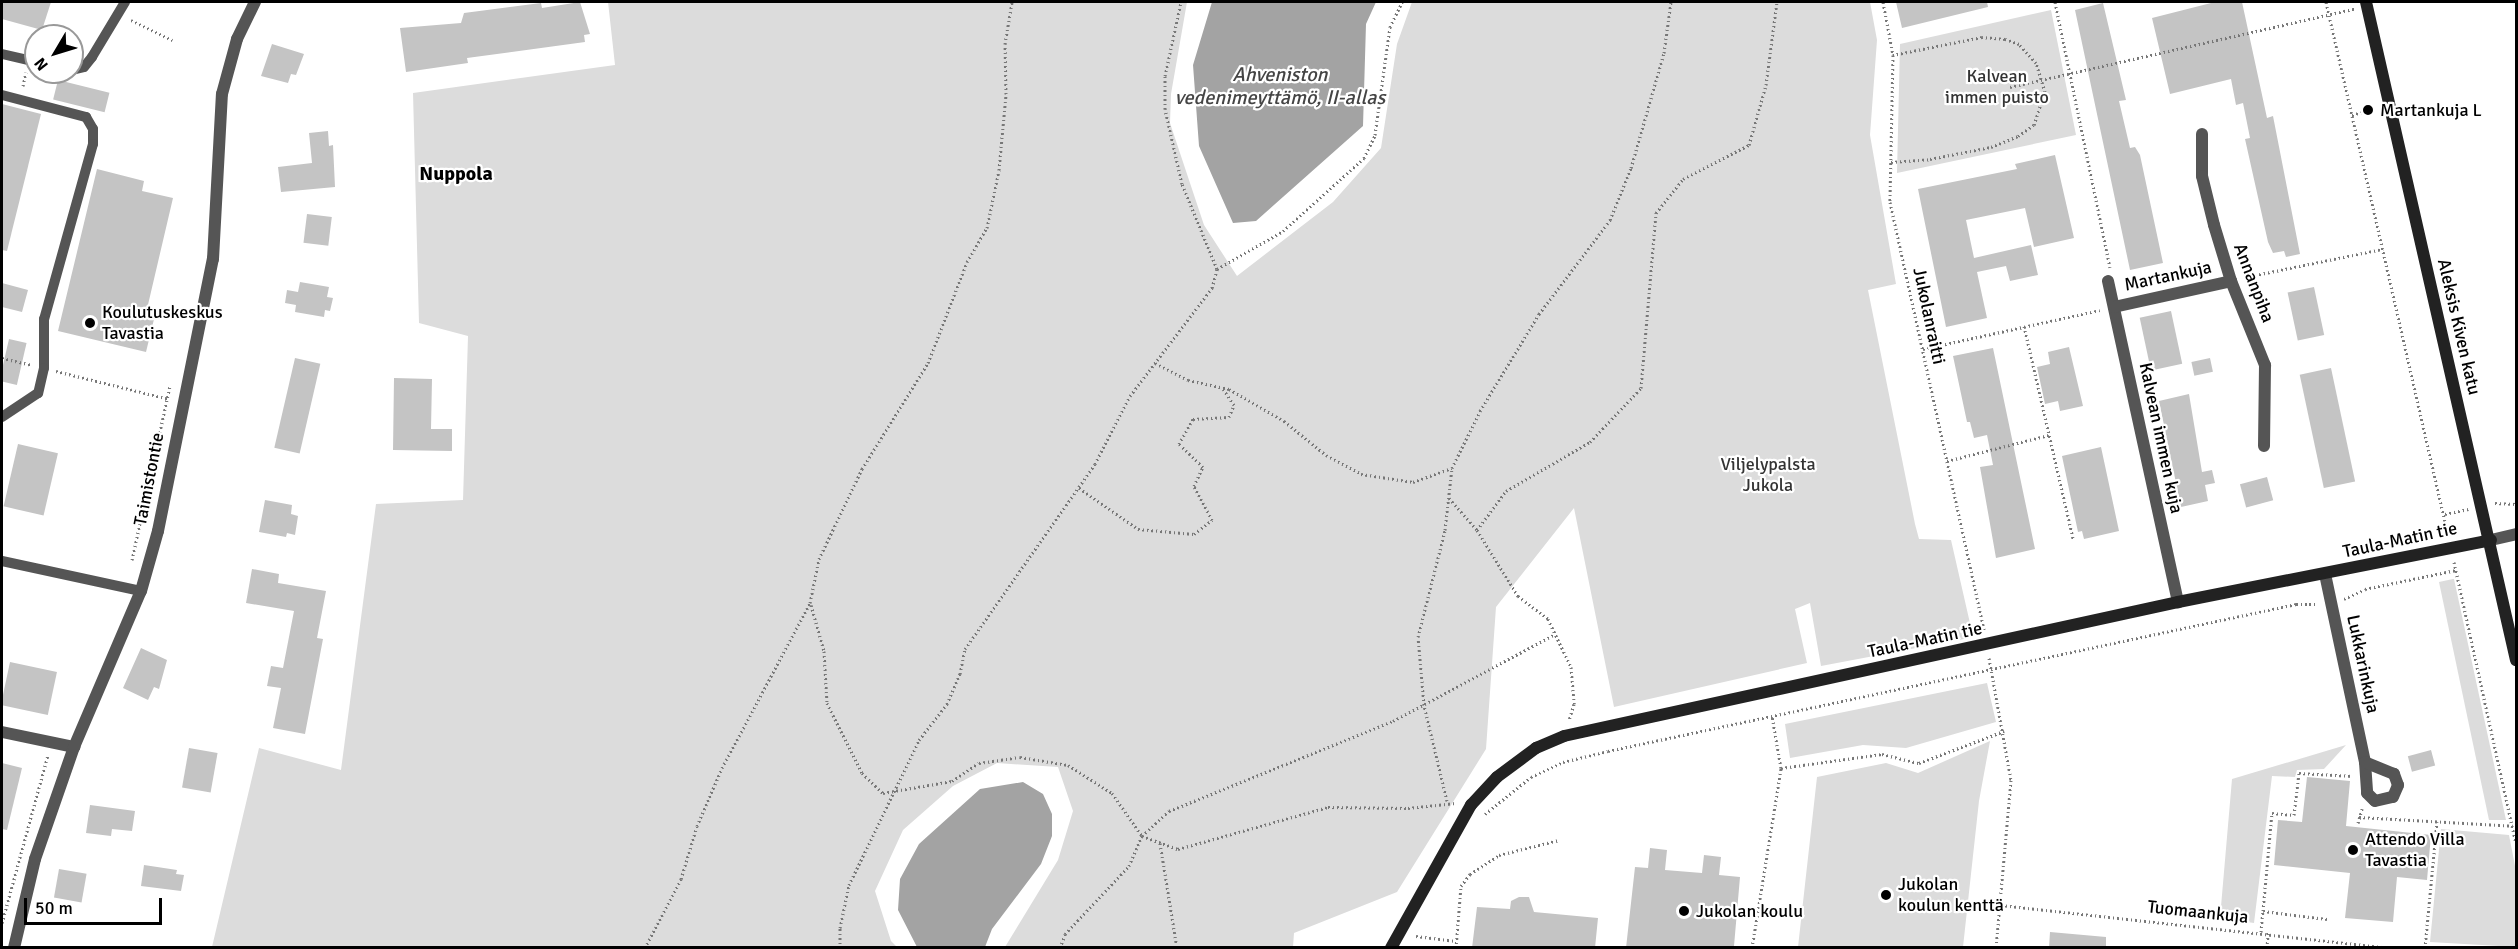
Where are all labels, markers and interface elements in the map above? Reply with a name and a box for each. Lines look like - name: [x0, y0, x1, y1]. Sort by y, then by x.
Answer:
- north arrow: [24, 24, 84, 84]
- text: N: [30, 53, 53, 74]
- water label: Ahveniston vedenimeyttämö, II-allas: [1175, 63, 1385, 110]
- park label: Kalvean immen puisto: [1945, 66, 2049, 109]
- place label: Martankuja L: [2380, 99, 2482, 121]
- marker: Martankuja L: [2361, 103, 2375, 117]
- district label: Nuppola: [419, 161, 493, 185]
- street label: Annanpiha: [2229, 240, 2279, 326]
- street label: Martankuja: [2122, 256, 2214, 296]
- street label: Aleksis Kiven katu: [2433, 257, 2485, 397]
- street label: Jukolanraitti: [1908, 266, 1950, 366]
- place label: Koulutuskeskus Tavastia: [102, 302, 223, 344]
- marker: Koulutuskeskus Tavastia: [83, 316, 97, 330]
- street label: Kalvean immen kuja: [2134, 361, 2188, 515]
- street label: Taimistontie: [129, 431, 169, 527]
- park label: Viljelypalsta Jukola: [1720, 454, 1816, 496]
- street label: Taula-Matin tie: [2341, 517, 2459, 563]
- street label: Lukkarinkuja: [2342, 613, 2384, 715]
- street label: Taula-Matin tie: [1866, 617, 1984, 663]
- place label: Attendo Villa Tavastia: [2365, 829, 2465, 872]
- marker: Attendo Villa Tavastia: [2346, 843, 2360, 857]
- place label: Jukolan koulun kenttä: [1898, 874, 2004, 916]
- scale bar: [27, 886, 165, 924]
- marker: Jukolan koulun kenttä: [1879, 888, 1893, 902]
- street label: Tuomaankuja: [2146, 896, 2250, 928]
- text: 50 m: [35, 897, 73, 919]
- place label: Jukolan koulu: [1696, 900, 1803, 922]
- marker: Jukolan koulu: [1677, 904, 1691, 918]

